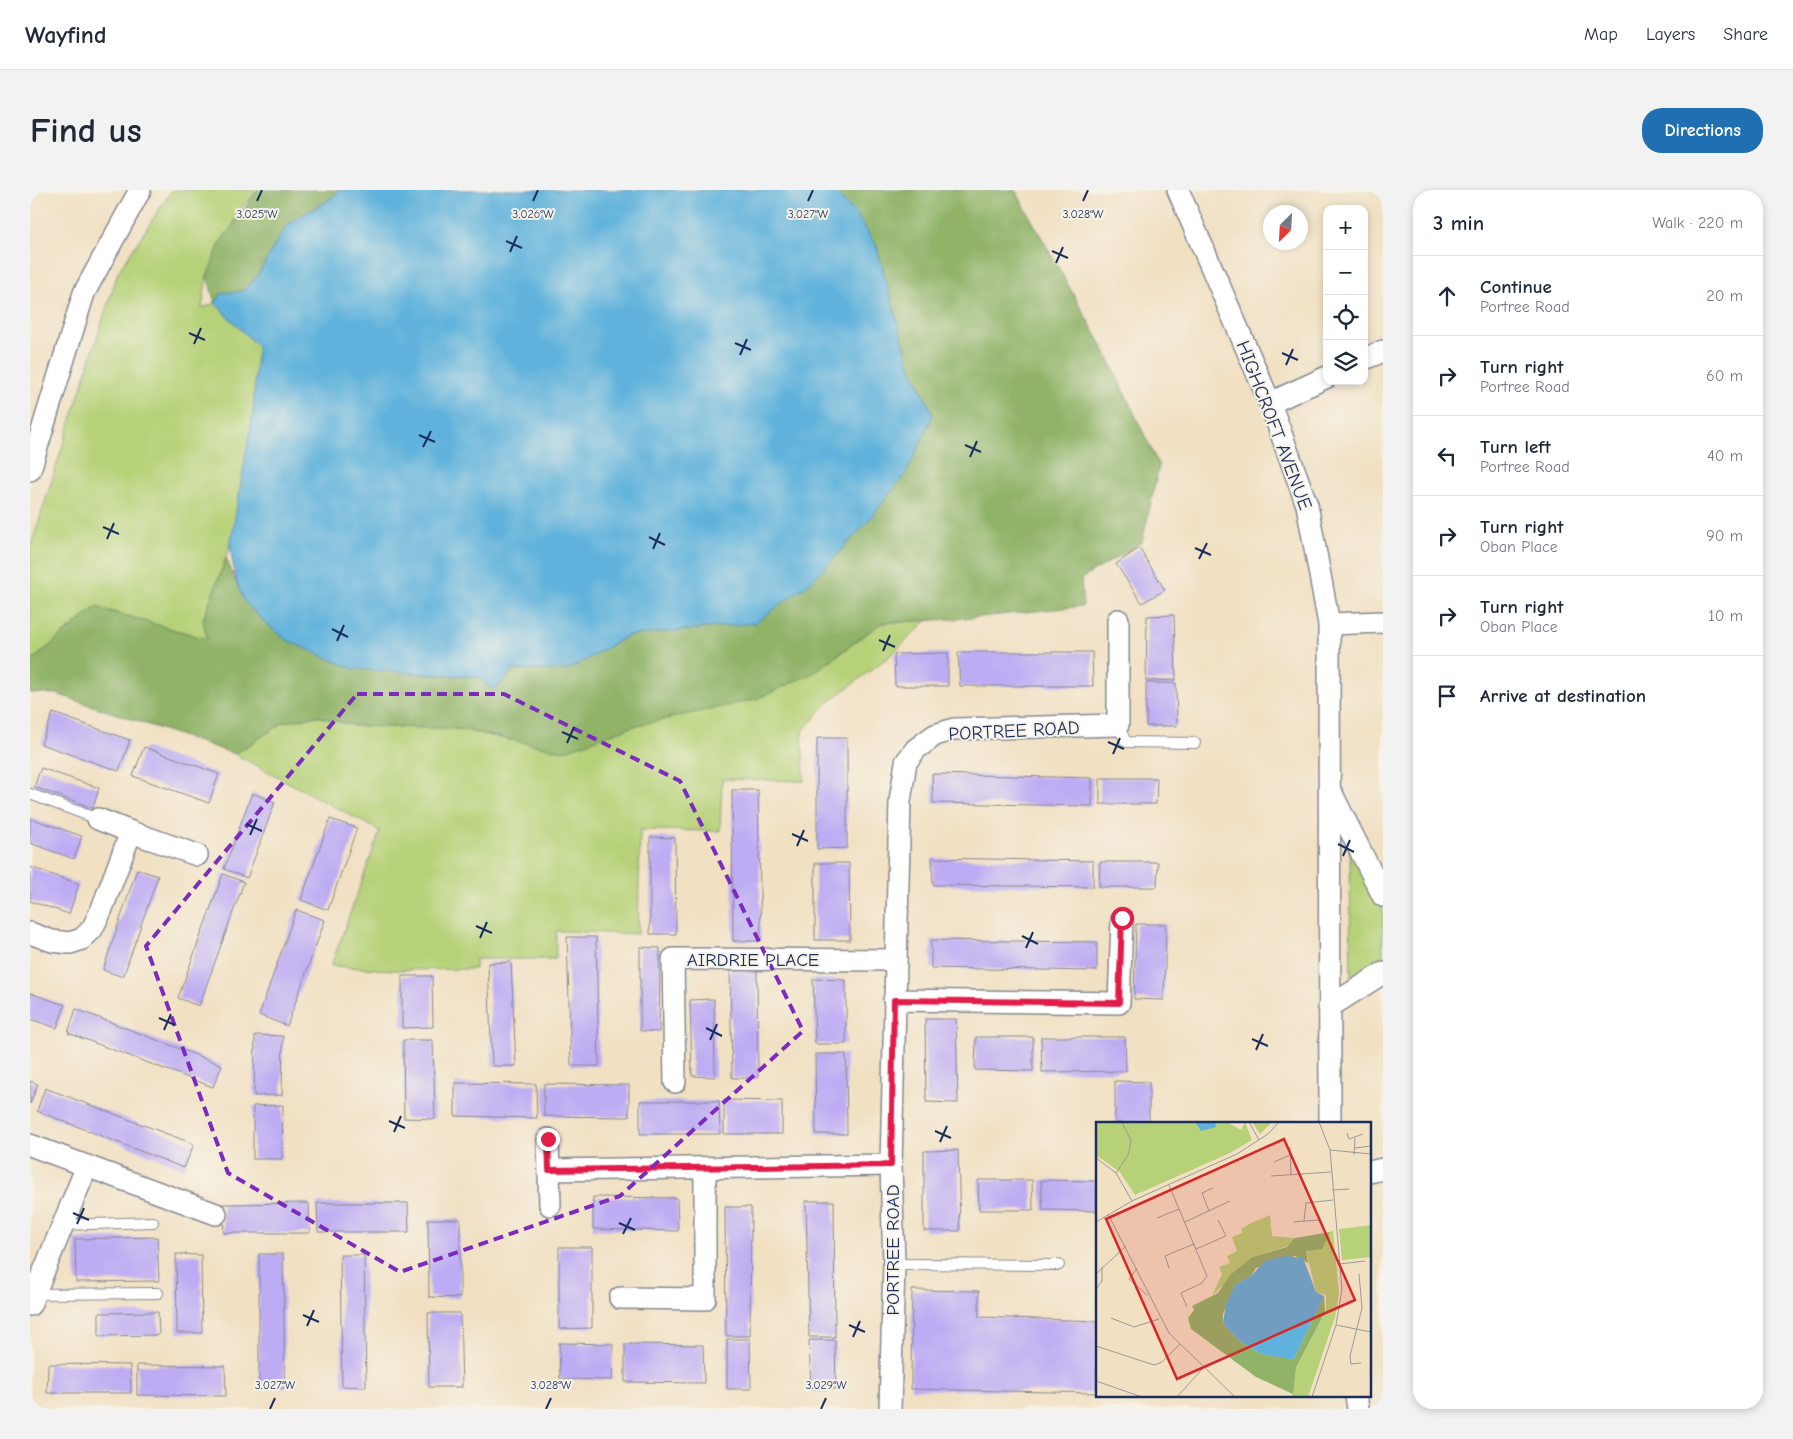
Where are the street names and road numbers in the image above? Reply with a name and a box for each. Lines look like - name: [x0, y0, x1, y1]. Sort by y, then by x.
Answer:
- street label: HIGHCROFT AVENUE: [1232, 338, 1316, 513]
- street label: PORTREE ROAD: [948, 717, 1080, 745]
- street label: AIRDRIE PLACE: [687, 949, 819, 971]
- street label: PORTREE ROAD: [882, 1184, 904, 1316]

